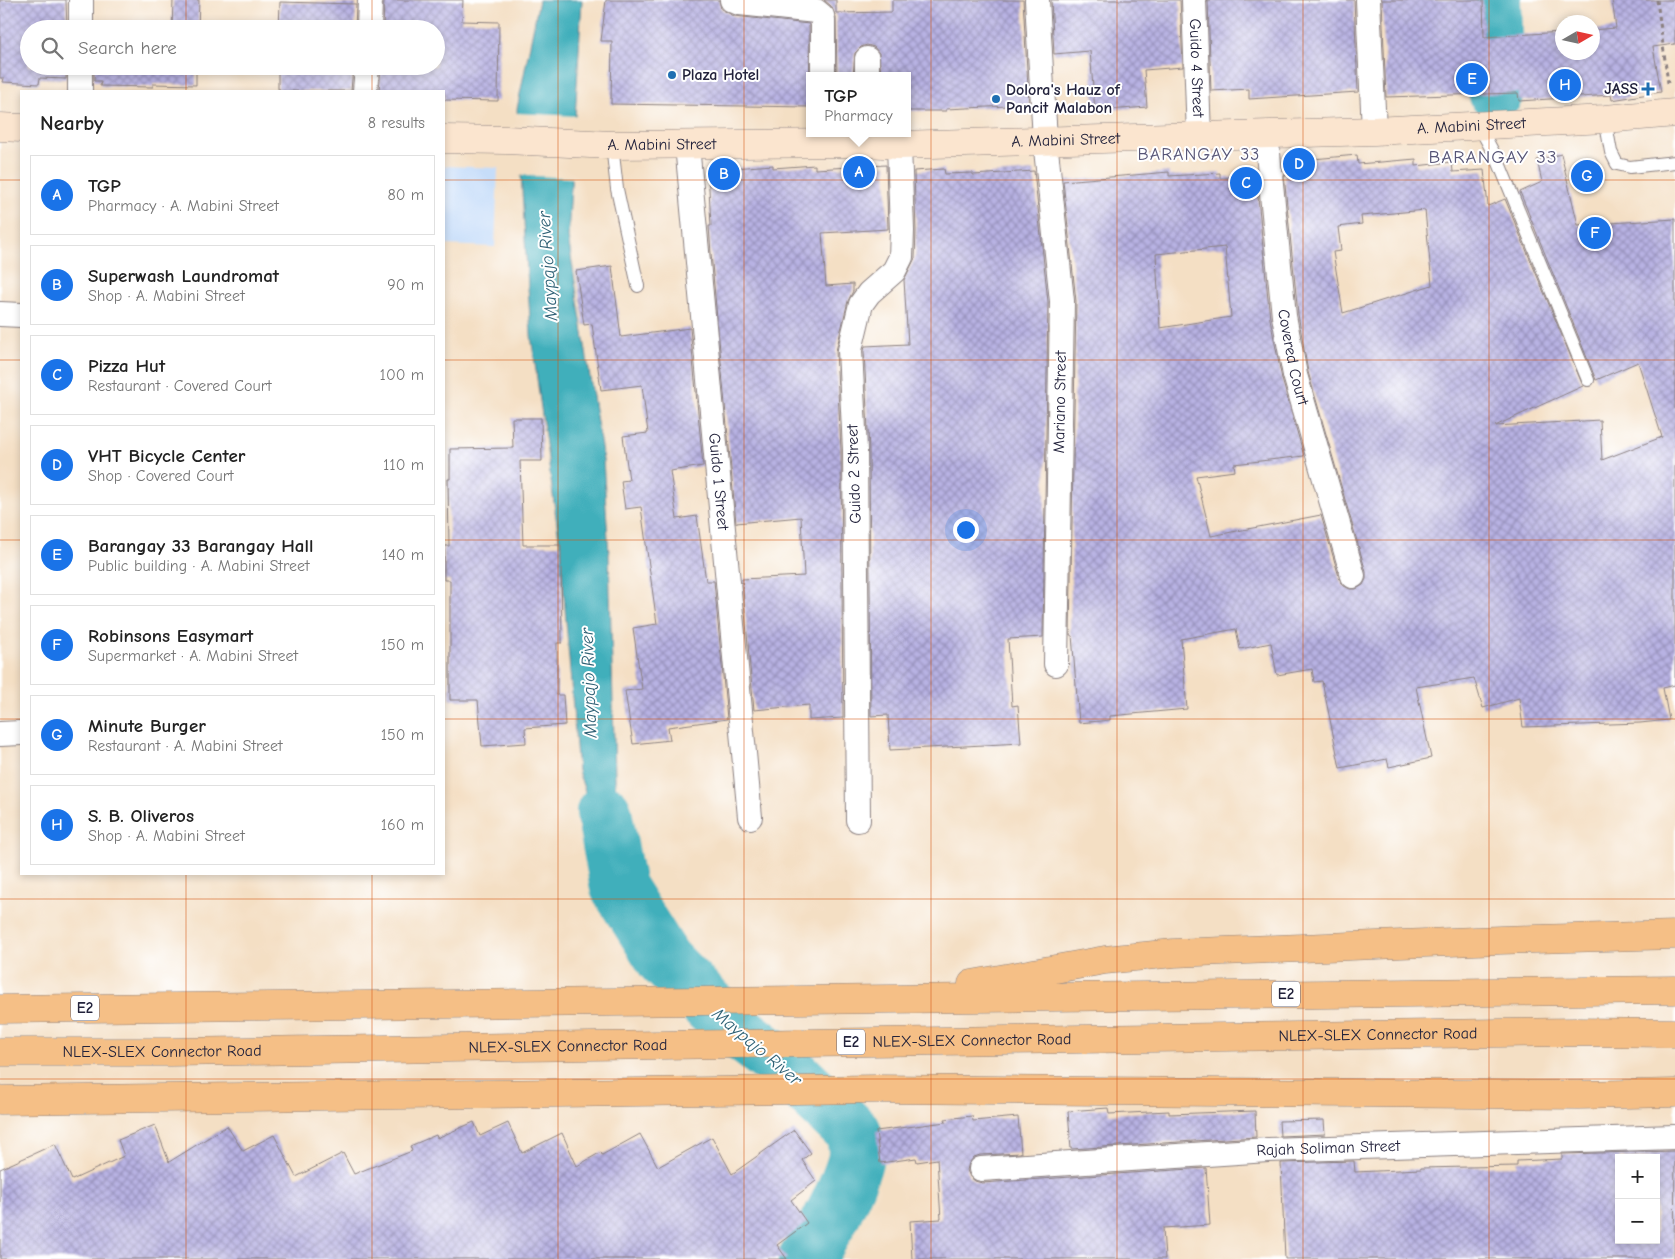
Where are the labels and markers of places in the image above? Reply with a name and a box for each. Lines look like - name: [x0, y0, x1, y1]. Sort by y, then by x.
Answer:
- pin: E: [1456, 60, 1488, 98]
- place label: Plaza Hotel: [682, 66, 759, 84]
- pin: H: [1549, 66, 1581, 104]
- marker: Plaza Hotel: [666, 69, 678, 81]
- place label: JASS: [1604, 80, 1638, 98]
- place label: Dolora's Hauz of Pancit Malabon: [1006, 81, 1121, 117]
- marker: JASS: [1642, 83, 1654, 95]
- marker: Dolora's Hauz of Pancit Malabon: [990, 93, 1002, 105]
- pin: D: [1283, 145, 1315, 183]
- pin: A: [843, 153, 875, 191]
- pin: B: [708, 155, 740, 193]
- pin: G: [1571, 157, 1603, 195]
- pin: C: [1230, 164, 1262, 202]
- pin: F: [1579, 214, 1611, 252]

